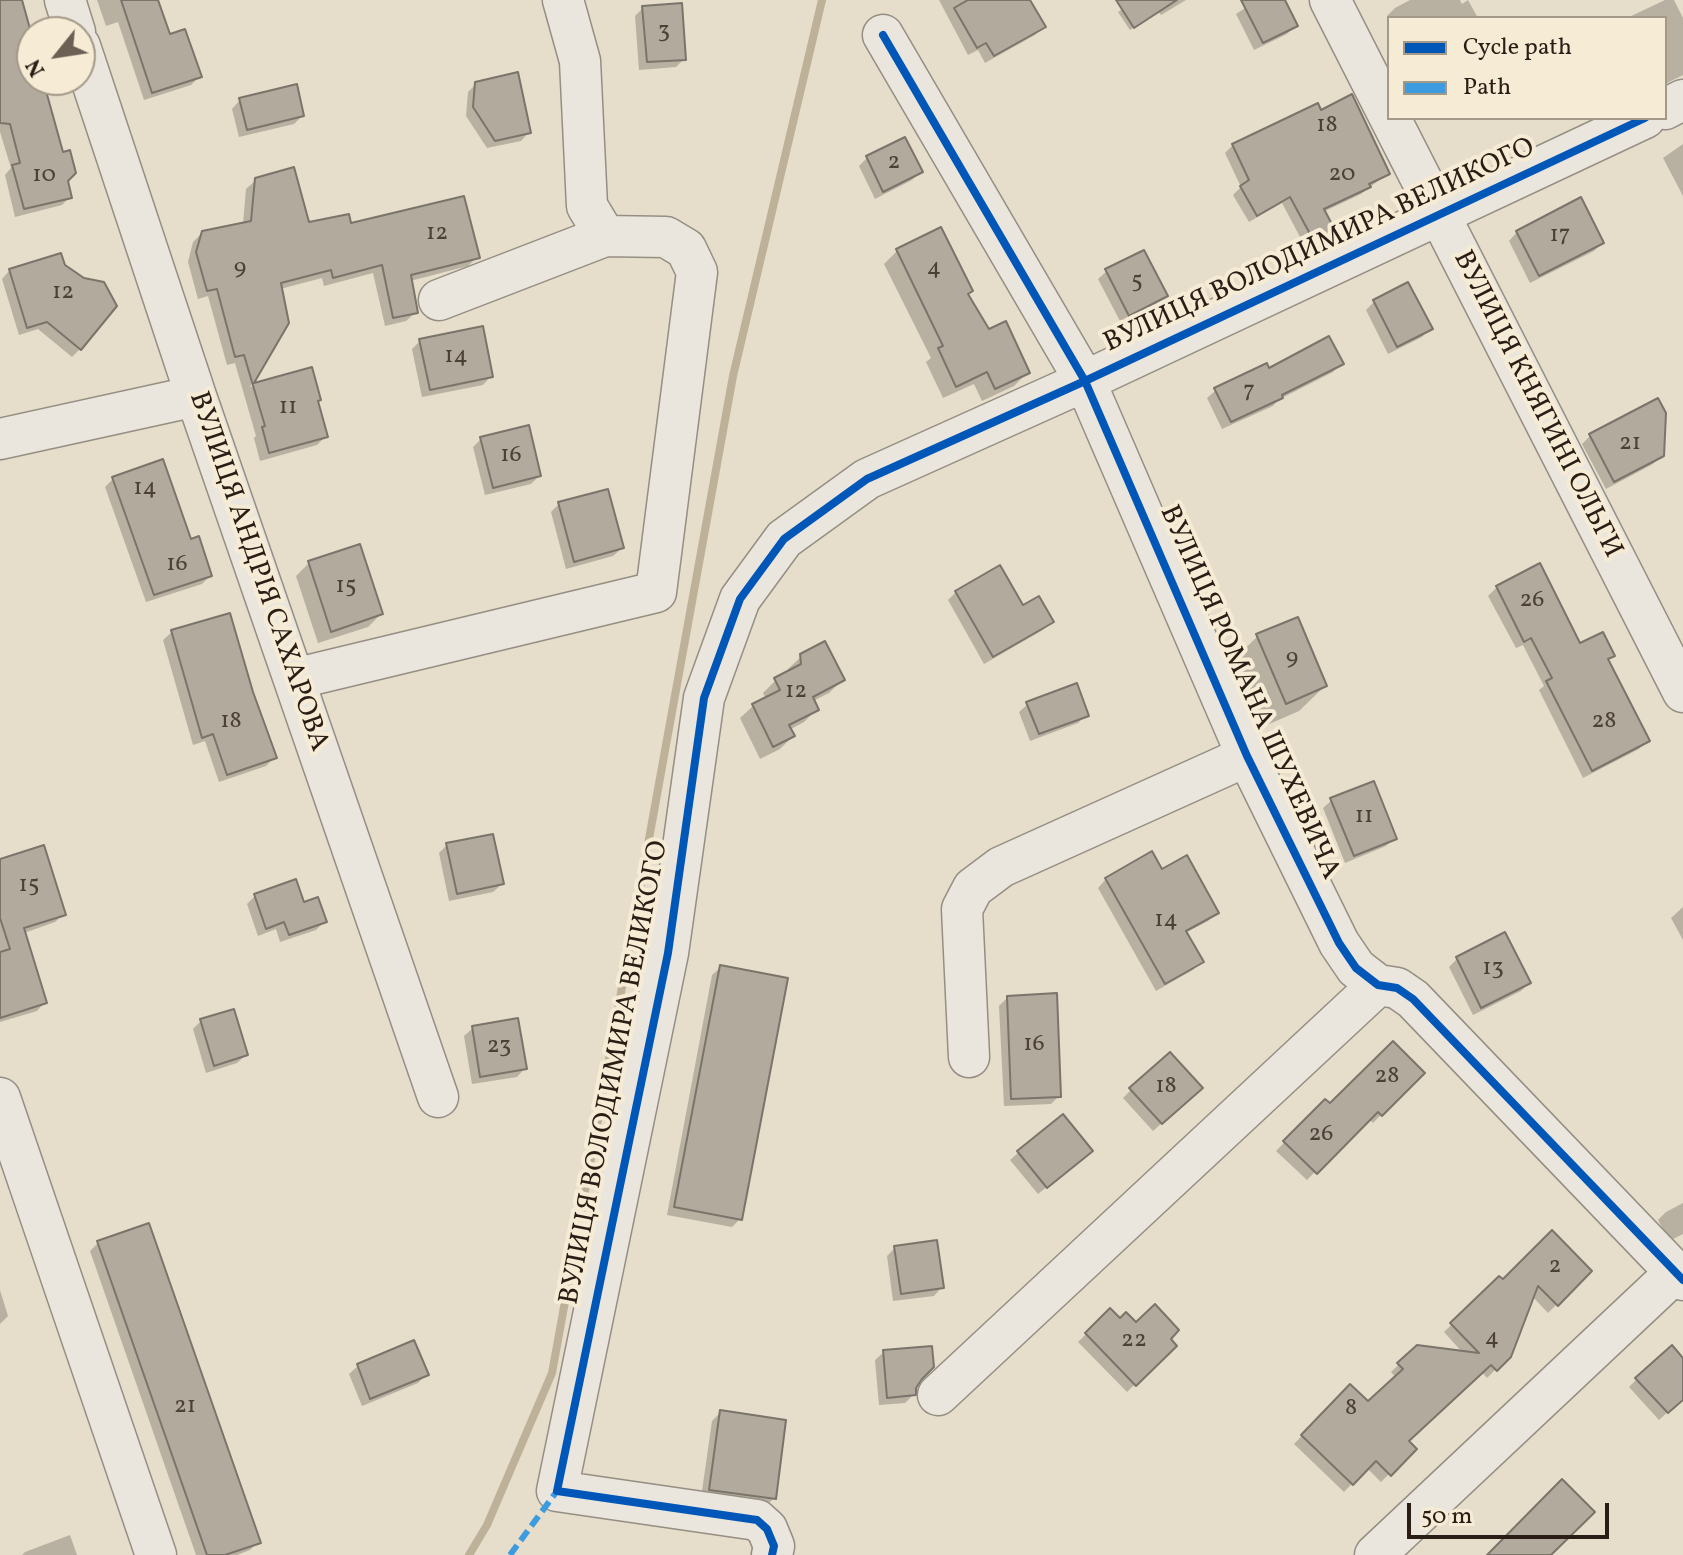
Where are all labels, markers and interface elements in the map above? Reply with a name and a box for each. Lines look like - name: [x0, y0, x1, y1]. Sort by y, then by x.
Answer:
- north arrow: [16, 16, 96, 96]
- legend: [1387, 16, 1667, 120]
- house number: 3: [658, 19, 670, 47]
- text: Cycle path: [1463, 31, 1572, 65]
- text: N: [19, 53, 54, 82]
- text: Path: [1463, 71, 1511, 105]
- house number: 18: [1316, 113, 1338, 141]
- street label: ВУЛИЦЯ ВОЛОДИМИРА ВЕЛИКОГО: [1099, 132, 1541, 362]
- house number: 2: [888, 150, 900, 178]
- house number: 20: [1328, 162, 1356, 190]
- house number: 10: [32, 163, 56, 191]
- house number: 12: [426, 221, 448, 249]
- house number: 17: [1550, 223, 1570, 251]
- street label: ВУЛИЦЯ КНЯГИНІ ОЛЬГИ: [1444, 246, 1628, 564]
- house number: 9: [234, 256, 246, 284]
- house number: 4: [927, 256, 941, 284]
- house number: 5: [1131, 269, 1143, 297]
- house number: 12: [52, 280, 74, 308]
- house number: 14: [444, 344, 468, 372]
- house number: 7: [1243, 379, 1255, 407]
- street label: ВУЛИЦЯ АНДРІЯ САХАРОВА: [180, 388, 334, 756]
- house number: 11: [279, 395, 297, 423]
- house number: 21: [1619, 431, 1641, 459]
- house number: 16: [500, 443, 522, 471]
- house number: 14: [133, 476, 157, 504]
- street label: ВУЛИЦЯ РОМАНА ШУХЕВИЧА: [1150, 501, 1346, 885]
- house number: 16: [166, 552, 188, 580]
- house number: 15: [336, 574, 356, 602]
- house number: 26: [1519, 588, 1545, 616]
- house number: 9: [1286, 646, 1298, 674]
- house number: 12: [785, 679, 807, 707]
- house number: 18: [220, 709, 242, 737]
- house number: 28: [1591, 709, 1617, 737]
- house number: 11: [1355, 804, 1373, 832]
- street label: ВУЛИЦЯ ВОЛОДИМИРА ВЕЛИКОГО: [555, 838, 677, 1308]
- house number: 15: [19, 873, 39, 901]
- house number: 14: [1154, 908, 1178, 936]
- house number: 13: [1482, 956, 1504, 984]
- house number: 16: [1023, 1032, 1045, 1060]
- house number: 23: [487, 1034, 511, 1062]
- house number: 28: [1374, 1064, 1400, 1092]
- house number: 18: [1155, 1074, 1177, 1102]
- house number: 26: [1308, 1122, 1334, 1150]
- house number: 2: [1549, 1254, 1561, 1282]
- house number: 4: [1485, 1326, 1499, 1354]
- house number: 22: [1121, 1328, 1147, 1356]
- house number: 21: [174, 1394, 196, 1422]
- house number: 8: [1345, 1396, 1357, 1424]
- scale bar: [1411, 1487, 1613, 1537]
- text: 50 m: [1421, 1500, 1473, 1534]

